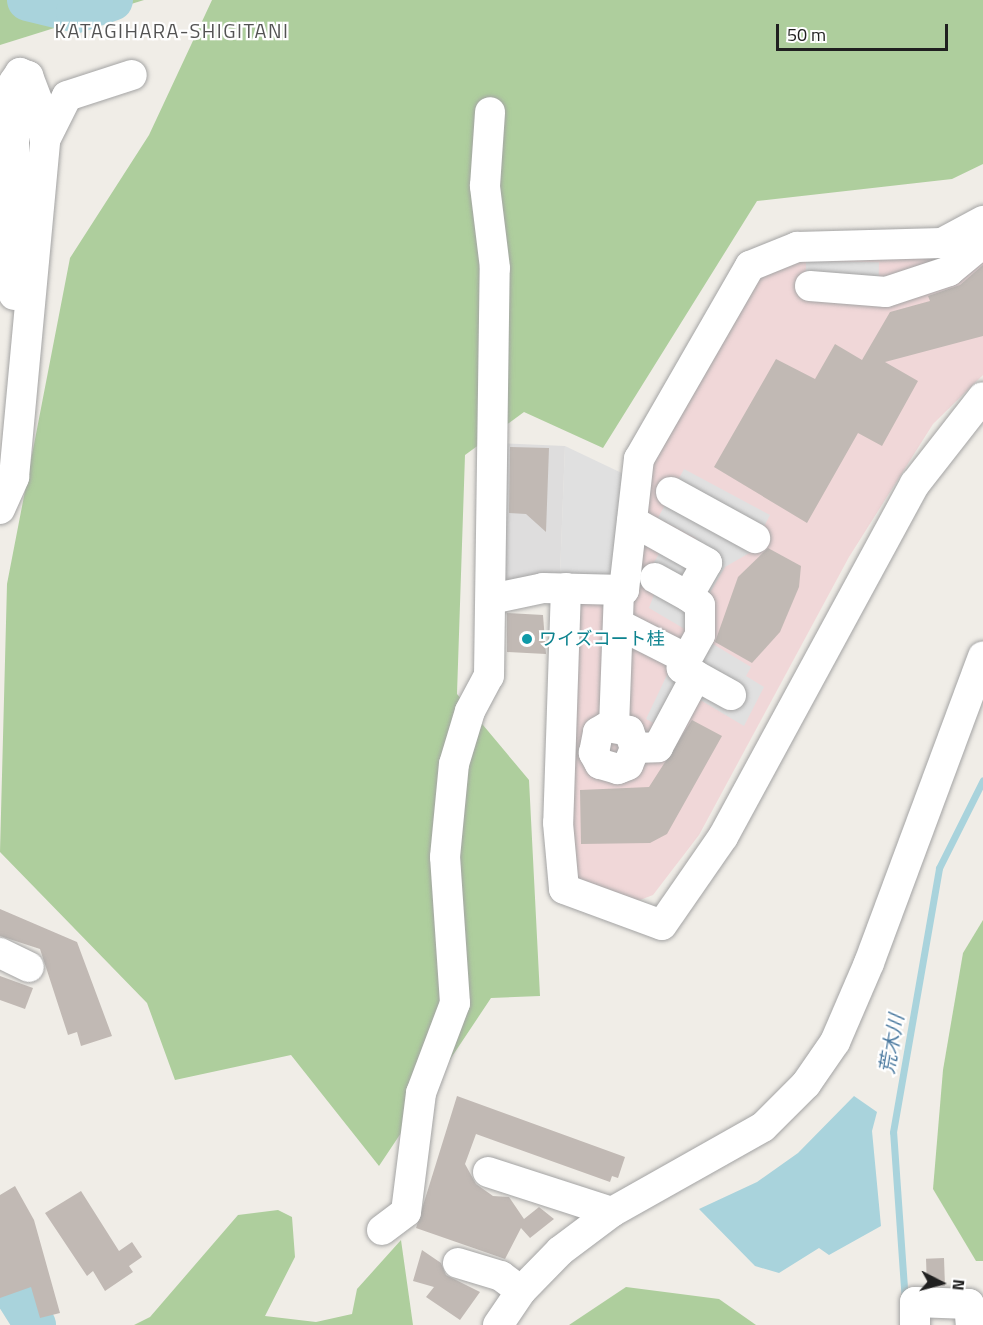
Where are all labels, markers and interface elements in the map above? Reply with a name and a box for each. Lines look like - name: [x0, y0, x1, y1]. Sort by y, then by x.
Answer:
- scale bar: [779, 12, 952, 50]
- district label: KATAGIHARA-SHIGITANI: [55, 18, 289, 42]
- text: 50 m: [787, 21, 826, 48]
- place label: ワイズコート桂: [539, 628, 665, 650]
- marker: ワイズコート桂: [520, 632, 534, 646]
- water label: 荒木川: [874, 1012, 908, 1076]
- north arrow: [911, 1253, 971, 1313]
- text: N: [946, 1278, 971, 1292]

